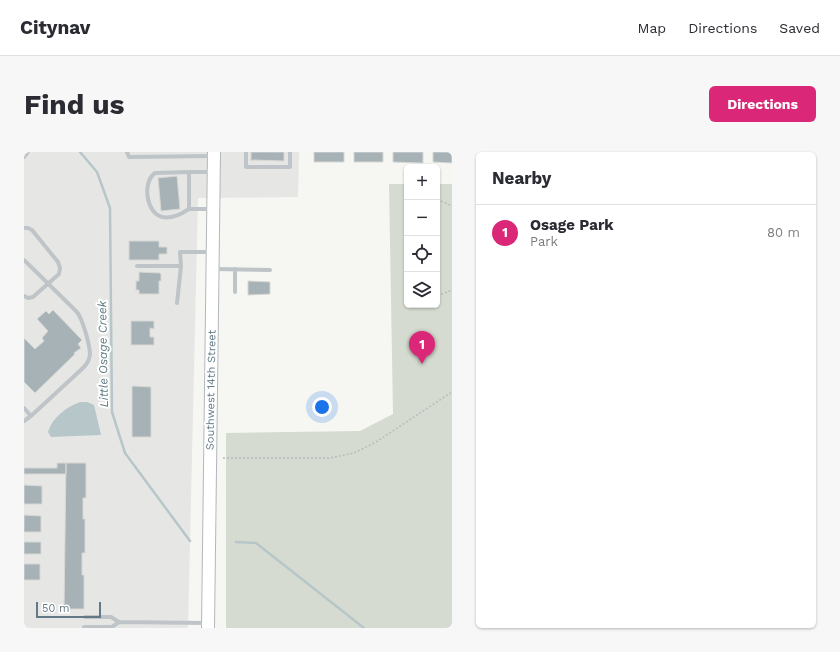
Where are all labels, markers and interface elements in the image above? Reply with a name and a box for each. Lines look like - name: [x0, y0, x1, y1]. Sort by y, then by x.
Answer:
- text: Citynav: [20, 16, 91, 39]
- text: Map: [638, 20, 666, 36]
- text: Directions: [688, 20, 757, 36]
- text: Saved: [779, 20, 820, 36]
- button: Directions: [709, 86, 816, 122]
- text: Find us: [24, 88, 124, 121]
- map controls: [404, 164, 440, 308]
- button: +: [404, 164, 440, 200]
- text: Nearby: [492, 168, 551, 188]
- button: −: [404, 200, 440, 236]
- text: Osage Park: [530, 216, 614, 234]
- text: 1: [502, 225, 508, 240]
- text: 80 m: [767, 225, 800, 240]
- text: Park: [530, 234, 558, 249]
- button: locate: [404, 236, 440, 272]
- button: layers: [404, 272, 440, 308]
- water label: Little Osage Creek: [95, 300, 111, 407]
- street label: Southwest 14th Street: [203, 329, 219, 450]
- pin: 1: [409, 331, 435, 364]
- your location: [312, 397, 332, 417]
- scale bar: [36, 600, 101, 619]
- text: 50 m: [42, 602, 69, 615]

